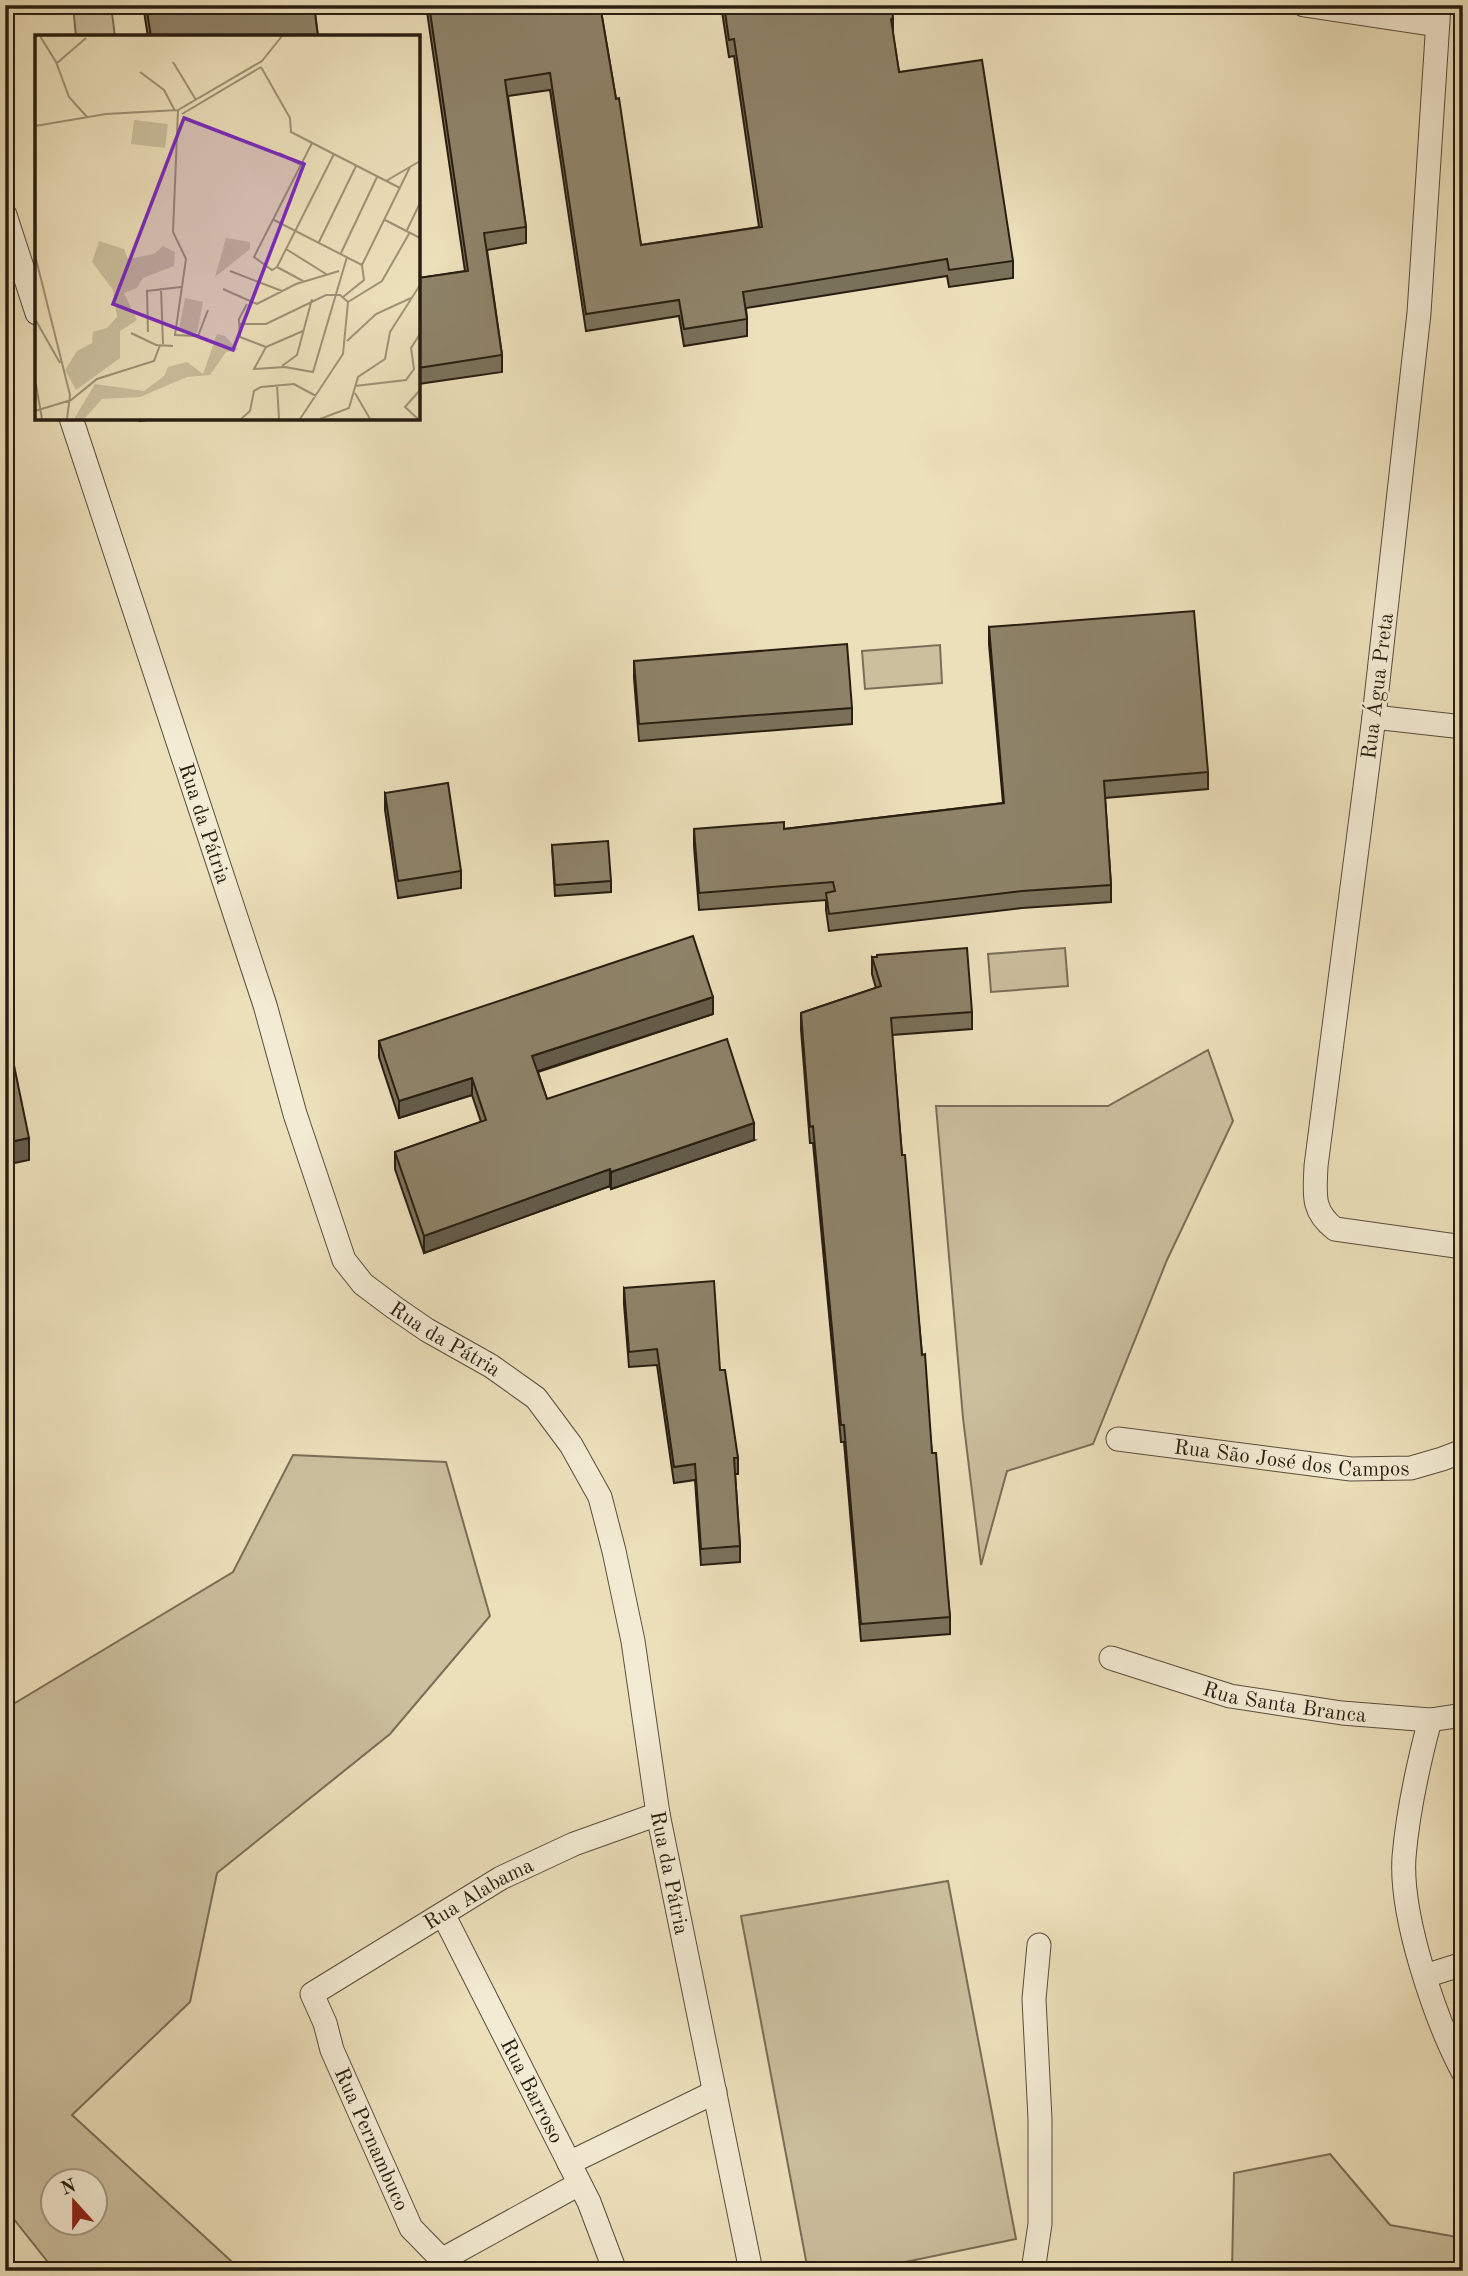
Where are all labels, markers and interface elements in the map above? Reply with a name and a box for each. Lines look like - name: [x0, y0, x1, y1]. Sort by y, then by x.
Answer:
- inset map: [35, 35, 420, 420]
- street label: Rua Água Preta: [1355, 611, 1398, 761]
- street label: Rua da Pátria: [174, 761, 233, 887]
- street label: Rua da Pátria: [385, 1299, 504, 1381]
- street label: Rua São José dos Campos: [1173, 1437, 1410, 1481]
- street label: Rua Santa Branca: [1200, 1679, 1367, 1727]
- street label: Rua da Pátria: [646, 1809, 691, 1937]
- street label: Rua Alabama: [421, 1855, 537, 1935]
- street label: Rua Barroso: [496, 2035, 566, 2147]
- street label: Rua Pernambuco: [330, 2065, 412, 2214]
- north arrow: [38, 2168, 108, 2238]
- text: N: [59, 2177, 79, 2200]

